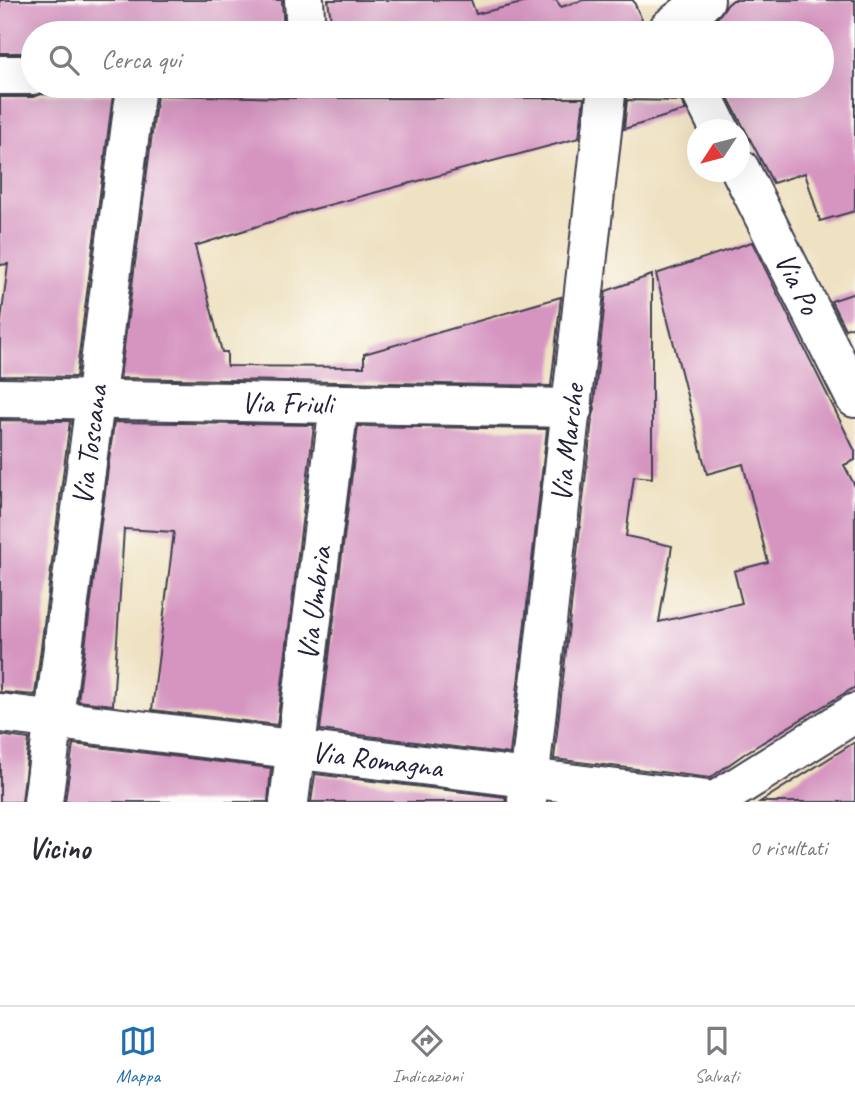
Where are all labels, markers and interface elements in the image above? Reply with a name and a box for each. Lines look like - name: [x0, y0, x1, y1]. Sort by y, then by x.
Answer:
- search box: [21, 21, 834, 98]
- icon: search: [45, 41, 83, 79]
- text: Cerca qui: [101, 43, 181, 76]
- north arrow: [687, 119, 750, 182]
- street label: Via Po: [766, 246, 829, 322]
- street label: Via Marche: [542, 380, 593, 504]
- street label: Via Toscana: [63, 381, 116, 507]
- street label: Via Friuli: [241, 383, 336, 423]
- street label: Via Umbria: [288, 543, 340, 663]
- street label: Via Romagna: [310, 733, 447, 787]
- text: Vicino: [28, 829, 90, 867]
- text: 0 risultati: [749, 833, 827, 862]
- tab: Mappa: [116, 1022, 160, 1088]
- tab: Indicazioni: [392, 1022, 462, 1088]
- tab: Salvati: [695, 1022, 739, 1088]

